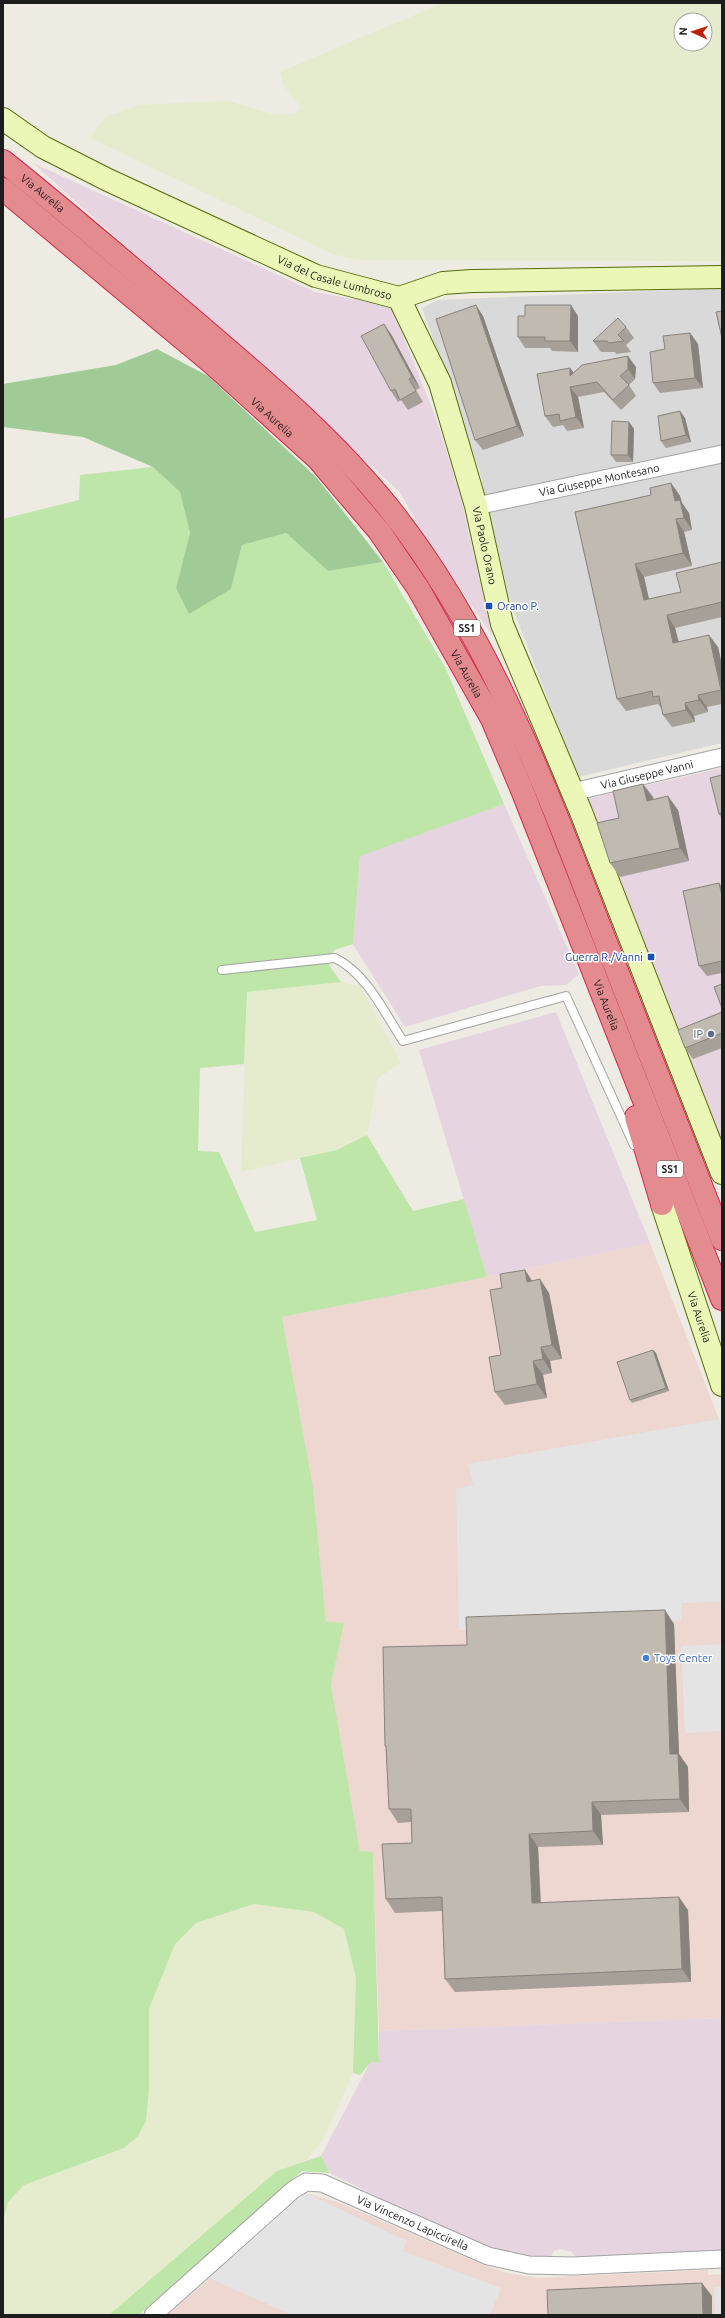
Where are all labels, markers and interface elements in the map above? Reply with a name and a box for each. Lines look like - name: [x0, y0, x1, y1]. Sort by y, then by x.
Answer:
- north arrow: [673, 12, 713, 52]
- text: N: [677, 27, 689, 36]
- street label: Via Aurelia: [18, 172, 67, 215]
- street label: Via del Casale Lumbroso: [275, 253, 393, 302]
- street label: Via Aurelia: [248, 395, 296, 440]
- street label: Via Giuseppe Montesano: [538, 461, 661, 498]
- street label: Via Paolo Orano: [470, 505, 499, 586]
- place label: Orano P.: [497, 600, 539, 612]
- marker: Orano P.: [484, 601, 494, 611]
- road number: SS1: [454, 620, 480, 636]
- street label: Via Aurelia: [448, 648, 485, 700]
- street label: Via Giuseppe Vanni: [600, 758, 694, 791]
- place label: Guerra R./Vanni: [565, 951, 643, 963]
- marker: Guerra R./Vanni: [646, 952, 656, 962]
- street label: Via Aurelia: [591, 978, 622, 1032]
- place label: IP: [694, 1028, 703, 1040]
- marker: IP: [706, 1029, 716, 1039]
- road number: SS1: [657, 1161, 683, 1177]
- street label: Via Aurelia: [685, 1290, 713, 1344]
- place label: Toys Center: [654, 1652, 713, 1664]
- marker: Toys Center: [641, 1653, 651, 1663]
- street label: Via Vincenzo Lapiccirella: [355, 2193, 470, 2253]

